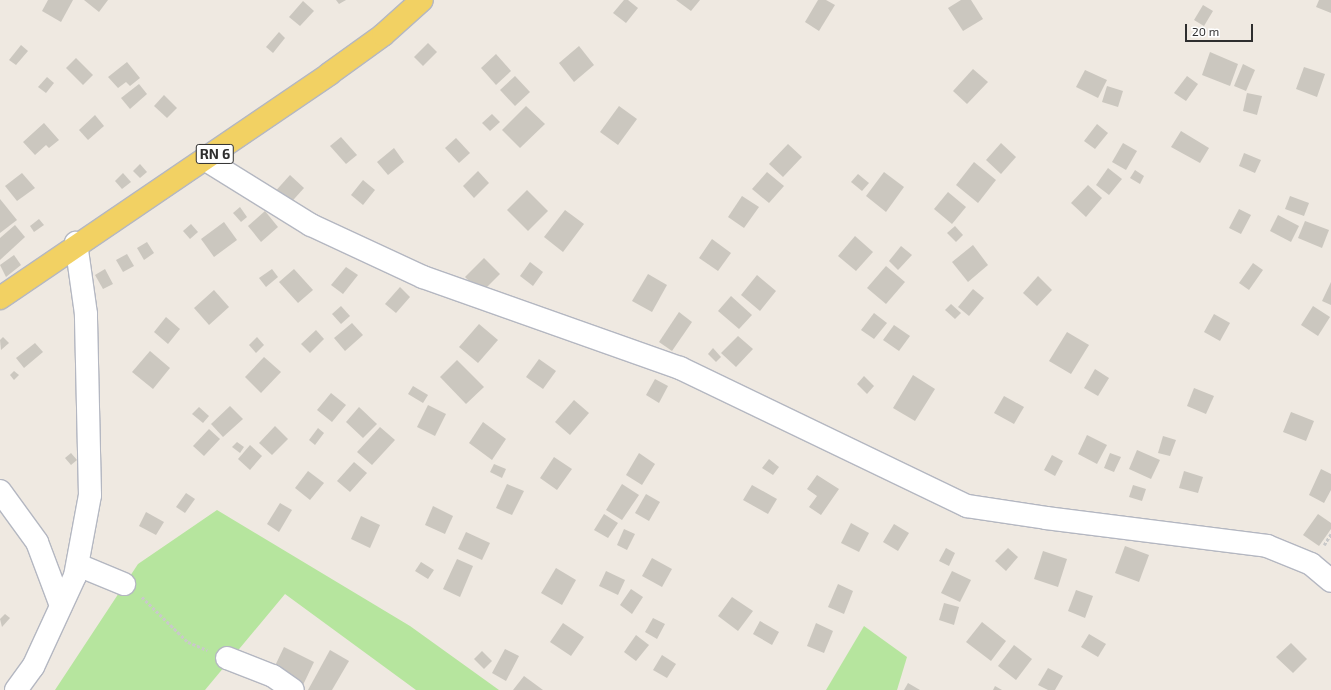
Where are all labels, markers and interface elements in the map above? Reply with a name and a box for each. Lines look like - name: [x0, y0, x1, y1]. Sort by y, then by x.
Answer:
- scale bar: [1187, 16, 1255, 42]
- text: 20 m: [1192, 24, 1219, 38]
- road number: RN 6: [195, 142, 235, 166]

